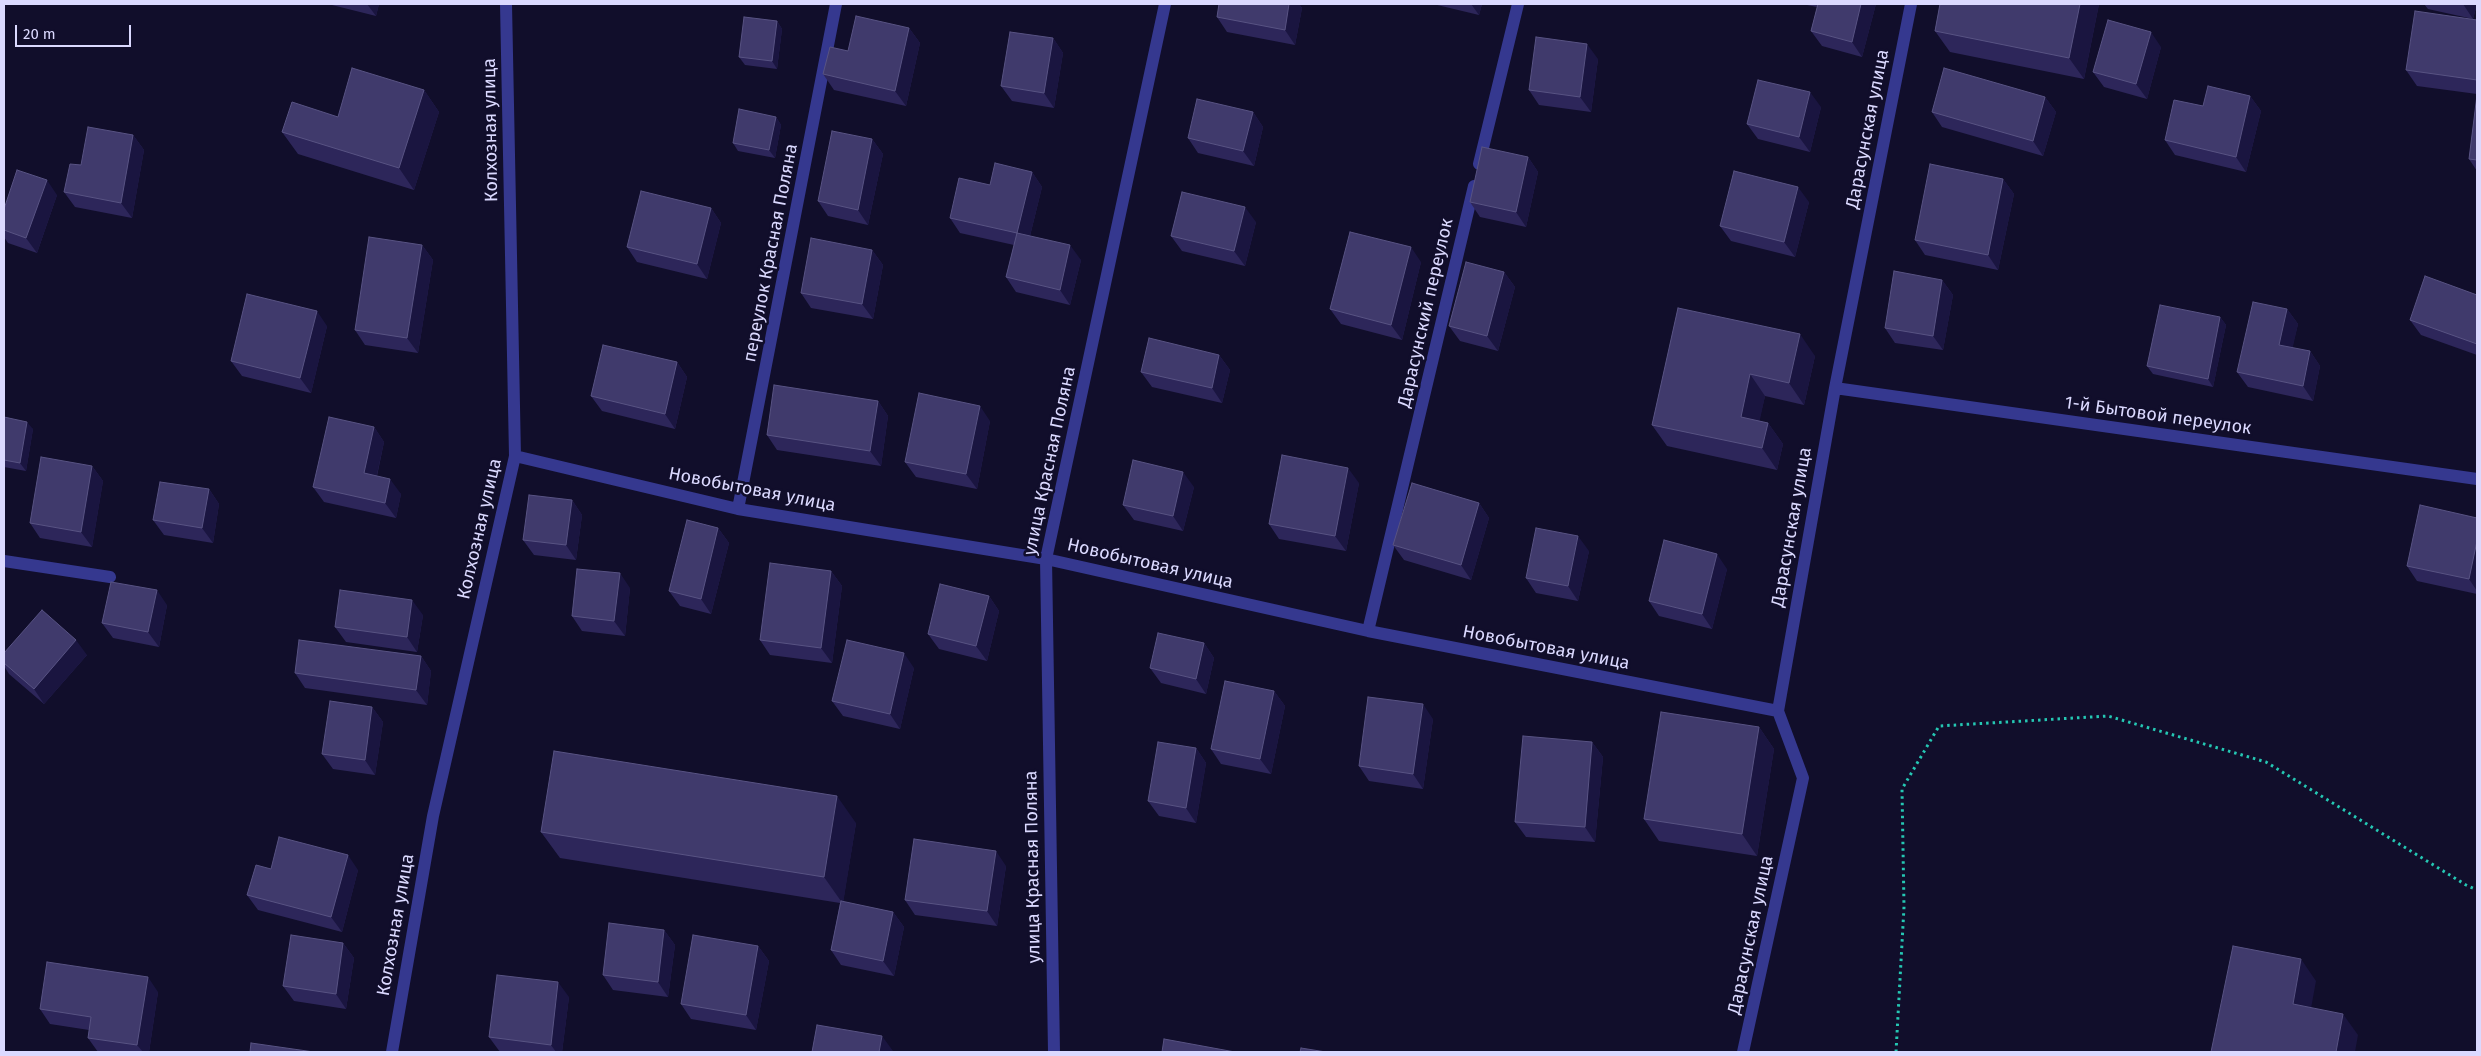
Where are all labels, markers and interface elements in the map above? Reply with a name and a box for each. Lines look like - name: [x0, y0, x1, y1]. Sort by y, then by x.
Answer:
- scale bar: [18, 15, 134, 47]
- text: 20 m: [23, 25, 56, 43]
- street label: Дарасунская улица: [1842, 48, 1894, 210]
- street label: Колхозная улица: [479, 58, 503, 202]
- street label: переулок Красная Поляна: [739, 142, 803, 364]
- street label: Дарасунский переулок: [1394, 216, 1458, 410]
- street label: улица Красная Поляна: [1019, 364, 1081, 558]
- street label: 1-й Бытовой переулок: [2063, 392, 2253, 440]
- street label: Дарасунская улица: [1767, 446, 1817, 608]
- street label: Колхозная улица: [453, 456, 507, 602]
- street label: Новобытовая улица: [667, 463, 837, 517]
- street label: Новобытовая улица: [1065, 534, 1235, 594]
- street label: Новобытовая улица: [1461, 621, 1631, 675]
- street label: улица Красная Поляна: [1021, 770, 1045, 964]
- street label: Колхозная улица: [373, 852, 419, 998]
- street label: Дарасунская улица: [1724, 854, 1778, 1016]

